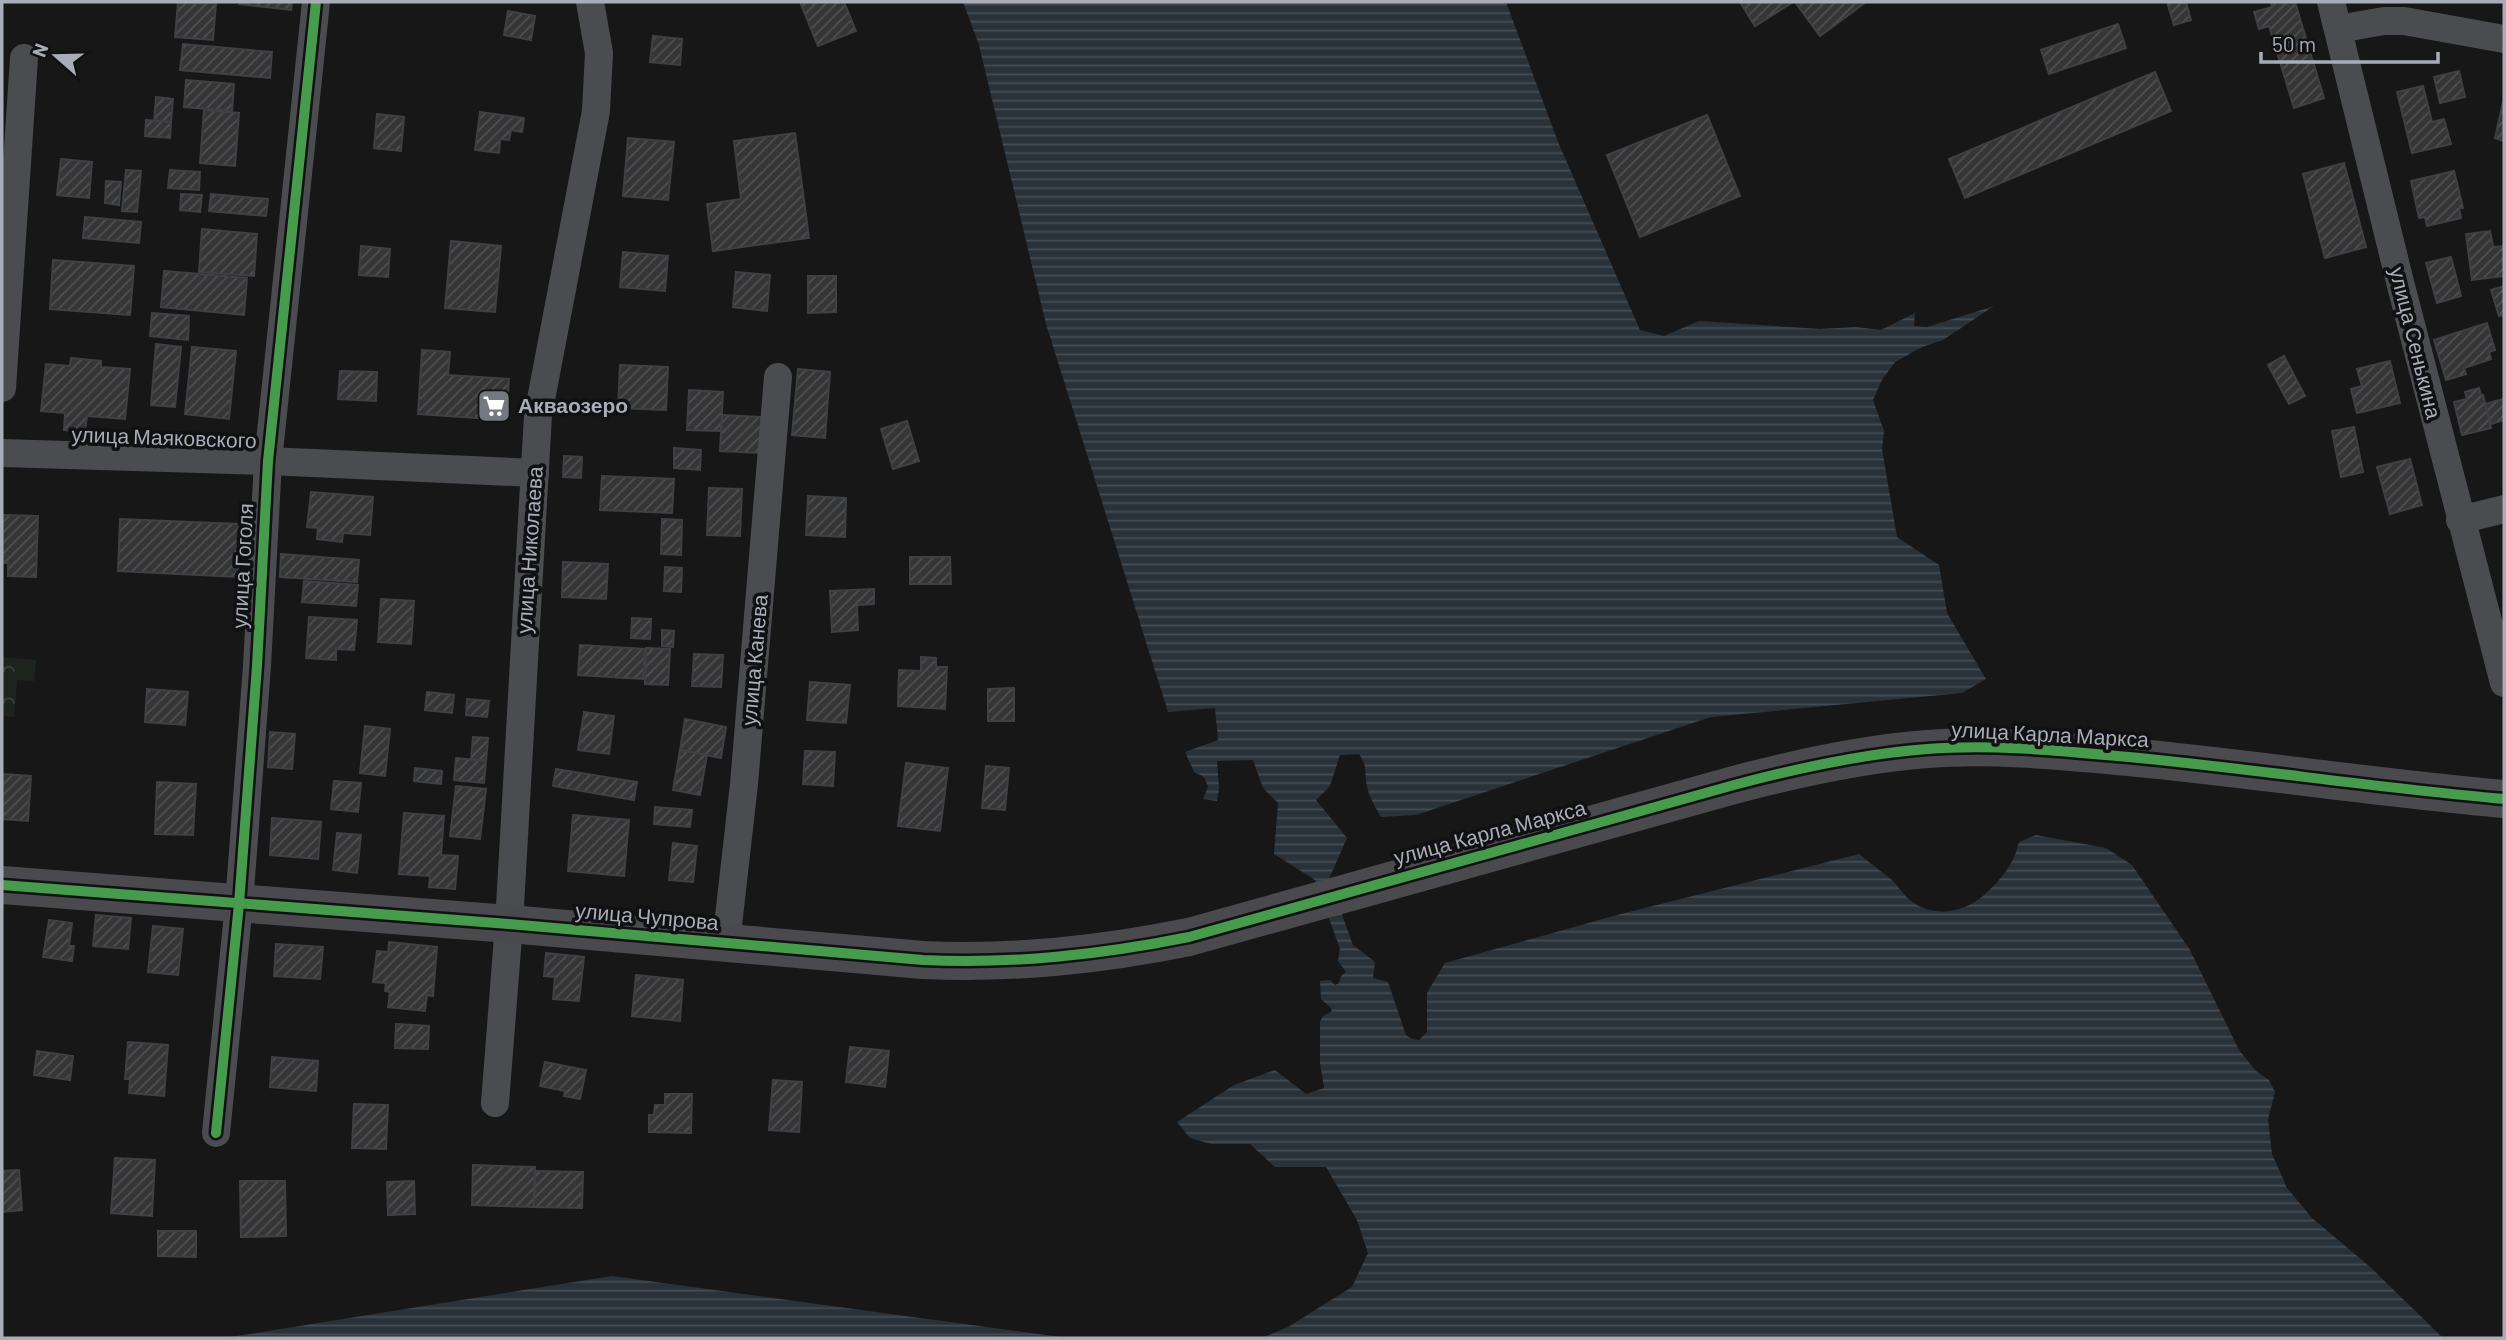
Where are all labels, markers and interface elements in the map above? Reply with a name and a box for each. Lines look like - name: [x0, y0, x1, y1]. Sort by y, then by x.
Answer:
- north arrow: [21, 21, 91, 91]
- scale bar: [2261, 21, 2438, 65]
- text: 50 m: [2272, 31, 2316, 56]
- text: N: [27, 40, 53, 60]
- street label: улица Сенькина: [2386, 264, 2447, 421]
- supermarket icon: Акваозеро: [475, 387, 513, 425]
- place label: Акваозеро: [518, 392, 628, 417]
- street label: улица Маяковского: [71, 421, 257, 452]
- street label: улица Николаева: [510, 465, 547, 634]
- street label: улица Гоголя: [226, 503, 257, 629]
- street label: улица Канева: [735, 593, 772, 727]
- street label: улица Карла Маркса: [1951, 716, 2150, 751]
- street label: улица Карла Маркса: [1391, 794, 1589, 869]
- street label: улица Чупрова: [574, 897, 720, 934]

